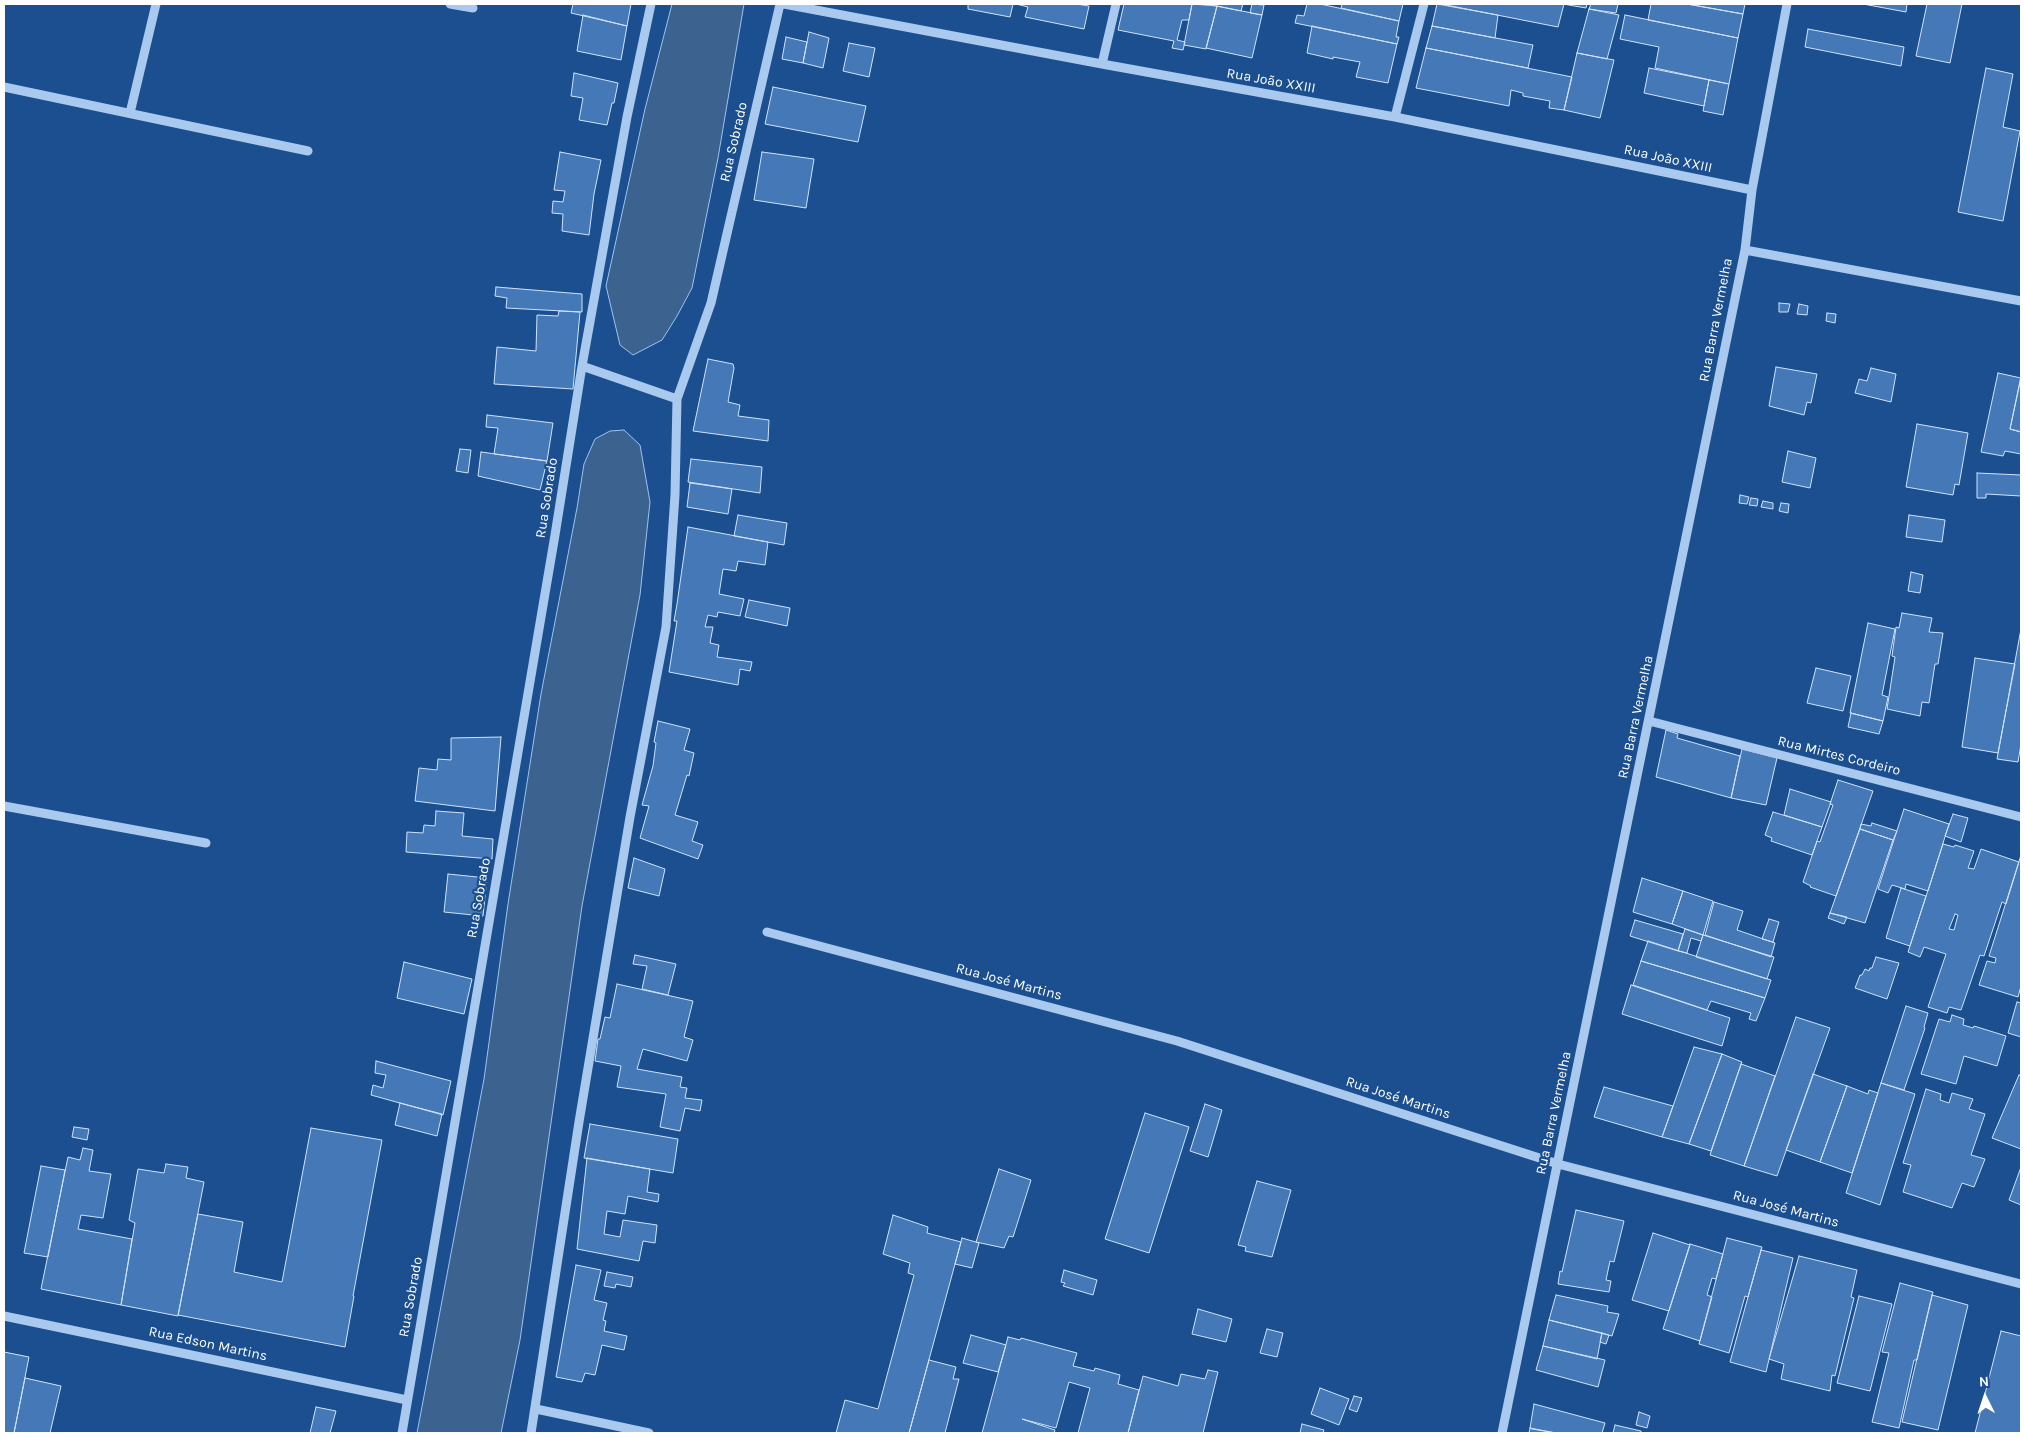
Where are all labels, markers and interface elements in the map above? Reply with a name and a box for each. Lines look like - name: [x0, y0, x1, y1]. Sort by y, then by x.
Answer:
- street label: Rua João XXIII: [1225, 65, 1317, 97]
- street label: Rua Sobrado: [717, 101, 751, 183]
- street label: Rua João XXIII: [1622, 141, 1714, 177]
- street label: Rua Barra Vermelha: [1696, 257, 1736, 383]
- street label: Rua Sobrado: [532, 457, 562, 539]
- street label: Rua Barra Vermelha: [1615, 654, 1657, 780]
- street label: Rua Mirtes Cordeiro: [1776, 733, 1902, 779]
- street label: Rua Sobrado: [464, 857, 494, 939]
- street label: Rua José Martins: [954, 960, 1064, 1004]
- street label: Rua Barra Vermelha: [1533, 1050, 1575, 1176]
- street label: Rua José Martins: [1344, 1073, 1452, 1123]
- street label: Rua José Martins: [1731, 1187, 1841, 1231]
- street label: Rua Sobrado: [396, 1256, 426, 1338]
- street label: Rua Edson Martins: [147, 1323, 269, 1365]
- north arrow: [1960, 1372, 2010, 1422]
- text: N: [1978, 1373, 1990, 1390]

